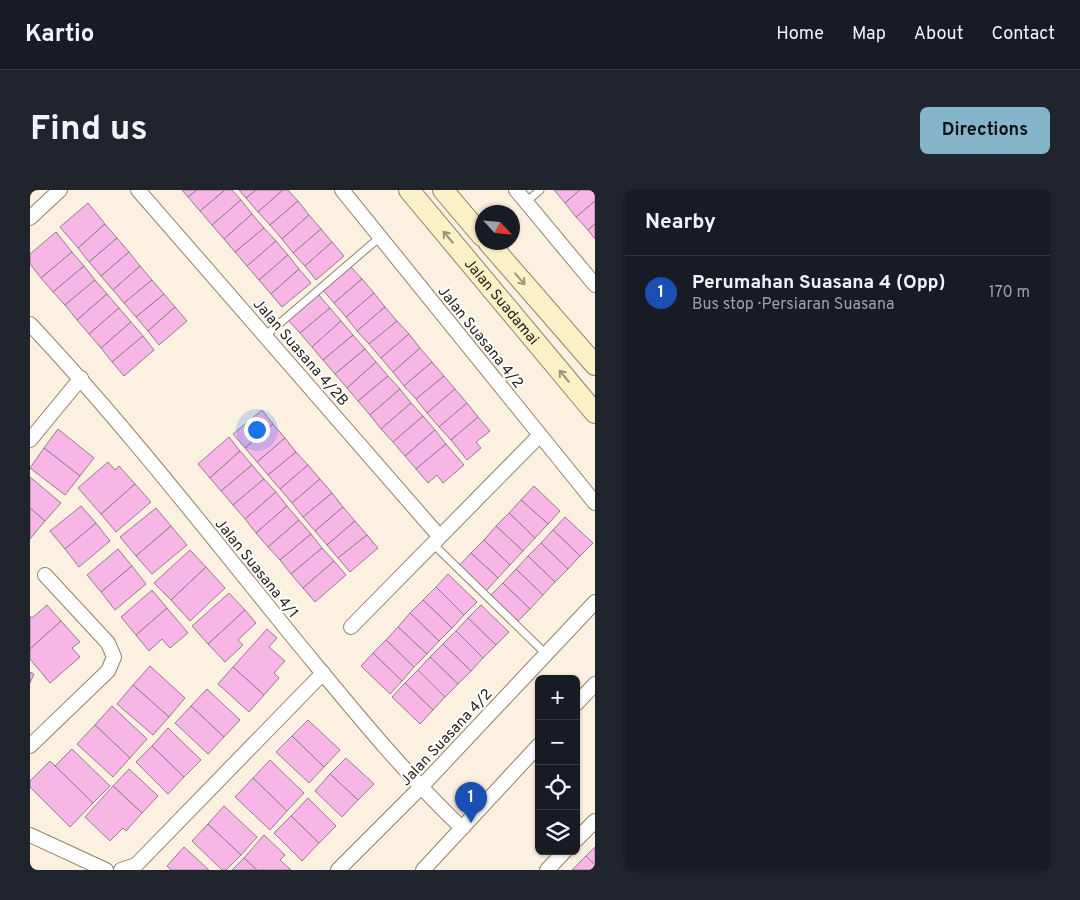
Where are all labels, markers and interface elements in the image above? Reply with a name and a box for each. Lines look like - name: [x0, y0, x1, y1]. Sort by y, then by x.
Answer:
- text: Kartio: [25, 20, 94, 50]
- text: Home: [776, 23, 824, 46]
- text: Map: [852, 23, 886, 46]
- text: About: [914, 23, 963, 46]
- text: Contact: [991, 23, 1055, 46]
- button: Directions: [920, 107, 1050, 154]
- text: Find us: [30, 108, 148, 152]
- north arrow: [475, 205, 520, 250]
- text: Nearby: [645, 209, 716, 236]
- one-way arrow: [443, 231, 454, 244]
- street label: Jalan Suadamai: [459, 255, 542, 349]
- text: Perumahan Suasana 4 (Opp): [692, 271, 946, 295]
- one-way arrow: [515, 273, 526, 286]
- street label: Jalan Suasana 4/2: [433, 283, 527, 393]
- text: 1: [658, 283, 664, 303]
- text: 170 m: [989, 283, 1030, 303]
- street label: Jalan Suasana 4/2B: [248, 295, 352, 411]
- text: Bus stop · Persiaran Suasana: [692, 295, 894, 315]
- one-way arrow: [558, 369, 569, 382]
- your location: [244, 417, 270, 443]
- street label: Jalan Suasana 4/1: [210, 515, 302, 623]
- map controls: [535, 675, 580, 855]
- button: +: [535, 675, 580, 720]
- street label: Jalan Suasana 4/2: [397, 685, 497, 791]
- button: −: [535, 720, 580, 765]
- button: locate: [535, 765, 580, 810]
- pin: 1: [455, 782, 487, 823]
- button: layers: [535, 810, 580, 855]

